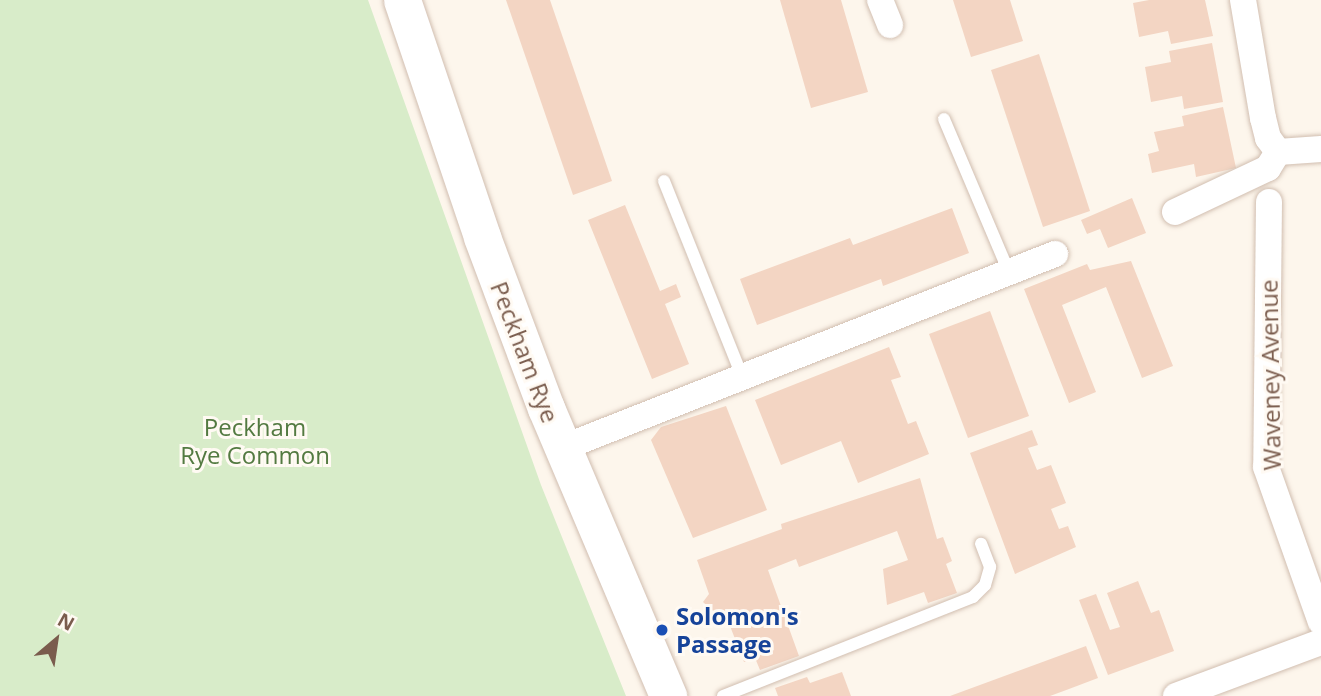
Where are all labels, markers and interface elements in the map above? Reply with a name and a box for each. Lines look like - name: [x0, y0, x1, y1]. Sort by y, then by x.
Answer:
- street label: Peckham Rye: [485, 277, 565, 427]
- street label: Waveney Avenue: [1254, 279, 1286, 471]
- park label: Peckham Rye Common: [180, 413, 330, 469]
- place label: Solomon's Passage: [676, 602, 799, 658]
- north arrow: [21, 605, 91, 675]
- text: N: [53, 607, 79, 637]
- marker: Solomon's Passage: [654, 622, 670, 638]

